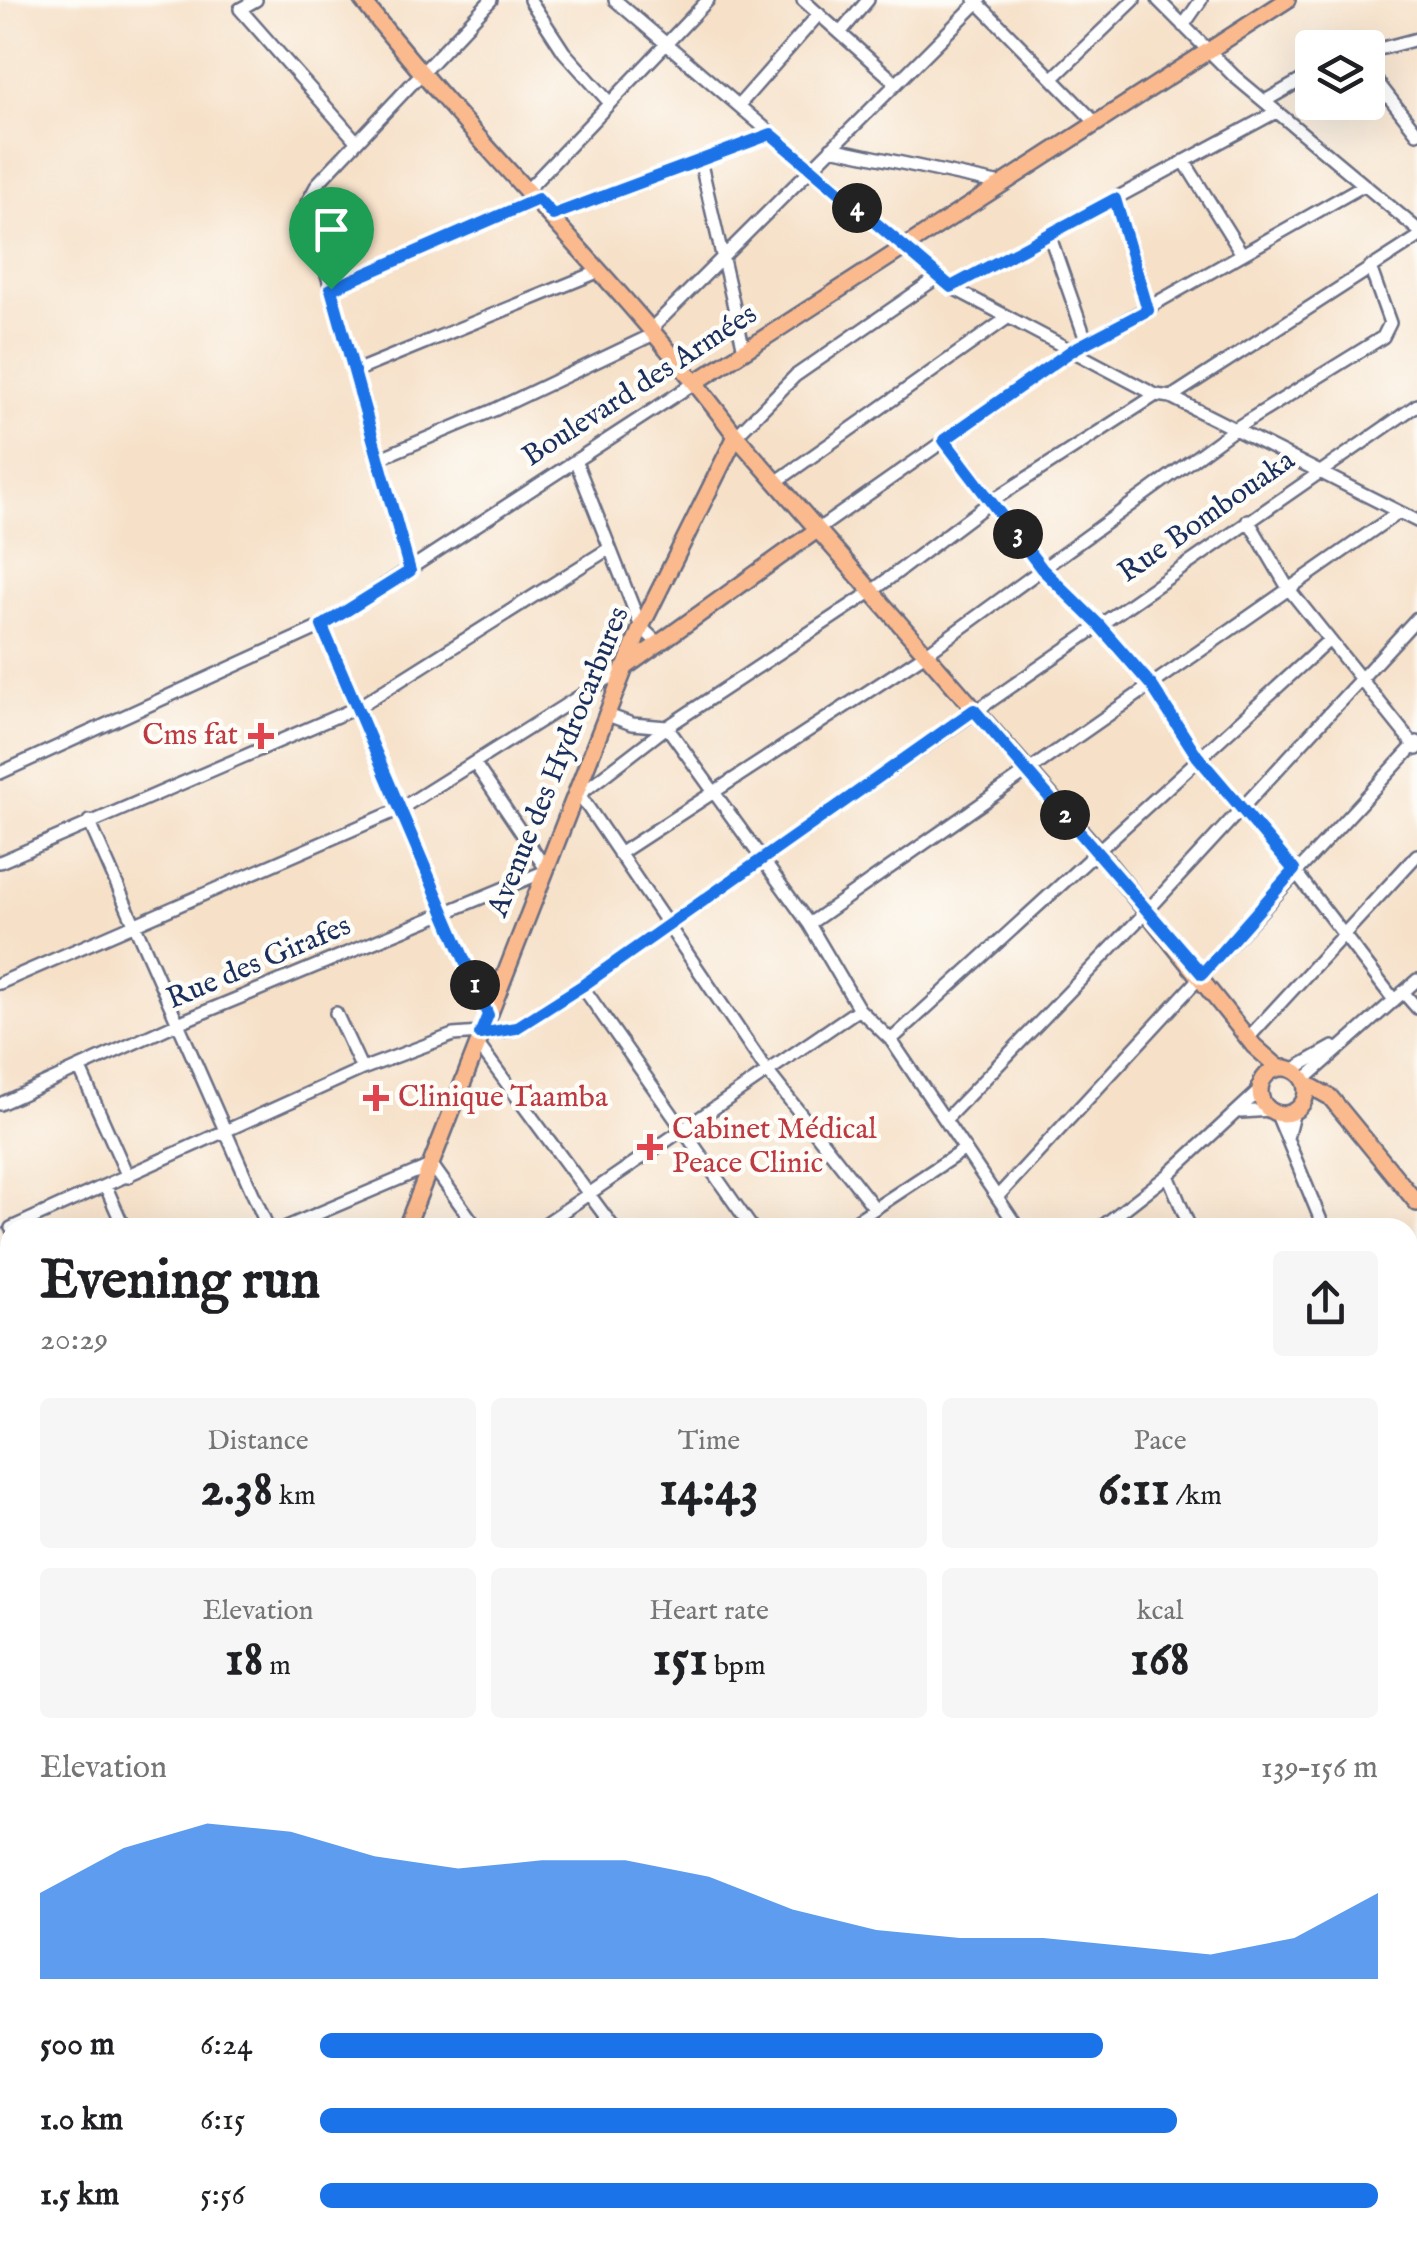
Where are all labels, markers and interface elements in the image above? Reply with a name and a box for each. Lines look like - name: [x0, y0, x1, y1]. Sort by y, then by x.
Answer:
- map controls: [1295, 30, 1385, 120]
- button: layers: [1295, 30, 1385, 120]
- pin: 4: [832, 183, 882, 233]
- pin: [289, 187, 374, 290]
- text: 4: [850, 190, 864, 225]
- icon: arrive: [304, 202, 359, 257]
- street label: Boulevard des Armées: [515, 296, 765, 476]
- street label: Rue Bombouaka: [1111, 442, 1303, 592]
- pin: 3: [993, 509, 1043, 559]
- text: 3: [1013, 516, 1023, 551]
- street label: Avenue des Hydrocarbures: [479, 601, 639, 924]
- place label: Cms fat: [142, 717, 238, 755]
- marker: Cms fat: [248, 723, 274, 749]
- pin: 2: [1040, 790, 1090, 840]
- text: 2: [1058, 797, 1072, 832]
- street label: Rue des Girafes: [161, 907, 357, 1019]
- pin: 1: [450, 960, 500, 1010]
- text: 1: [470, 967, 480, 1002]
- place label: Clinique Taamba: [398, 1079, 608, 1117]
- marker: Clinique Taamba: [363, 1085, 389, 1111]
- place label: Cabinet Médical Peace Clinic: [672, 1111, 877, 1183]
- marker: Cabinet Médical Peace Clinic: [637, 1134, 663, 1160]
- text: Evening run: [40, 1247, 320, 1317]
- button: share: [1273, 1251, 1378, 1356]
- text: 20:29: [40, 1320, 108, 1361]
- text: Distance: [207, 1424, 309, 1459]
- text: Time: [678, 1424, 740, 1459]
- text: Pace: [1134, 1424, 1186, 1459]
- text: 2.38: [200, 1459, 273, 1522]
- text: 14:43: [659, 1459, 759, 1522]
- text: 6:11: [1098, 1459, 1170, 1522]
- text: km: [273, 1479, 316, 1514]
- text: /km: [1170, 1479, 1222, 1514]
- text: Elevation: [202, 1594, 314, 1629]
- text: Heart rate: [649, 1594, 769, 1629]
- text: kcal: [1137, 1594, 1183, 1629]
- text: 18: [225, 1629, 263, 1692]
- text: 151: [652, 1629, 708, 1692]
- text: 168: [1130, 1629, 1190, 1692]
- text: m: [263, 1649, 291, 1684]
- text: bpm: [708, 1649, 766, 1684]
- text: Elevation: [40, 1748, 167, 1789]
- text: 139–156 m: [1261, 1748, 1378, 1789]
- text: 500 m: [40, 2025, 115, 2066]
- text: 6:24: [200, 2025, 253, 2066]
- text: 1.0 km: [40, 2100, 123, 2141]
- text: 6:15: [200, 2100, 245, 2141]
- text: 1.5 km: [40, 2175, 119, 2216]
- text: 5:56: [200, 2175, 245, 2216]

